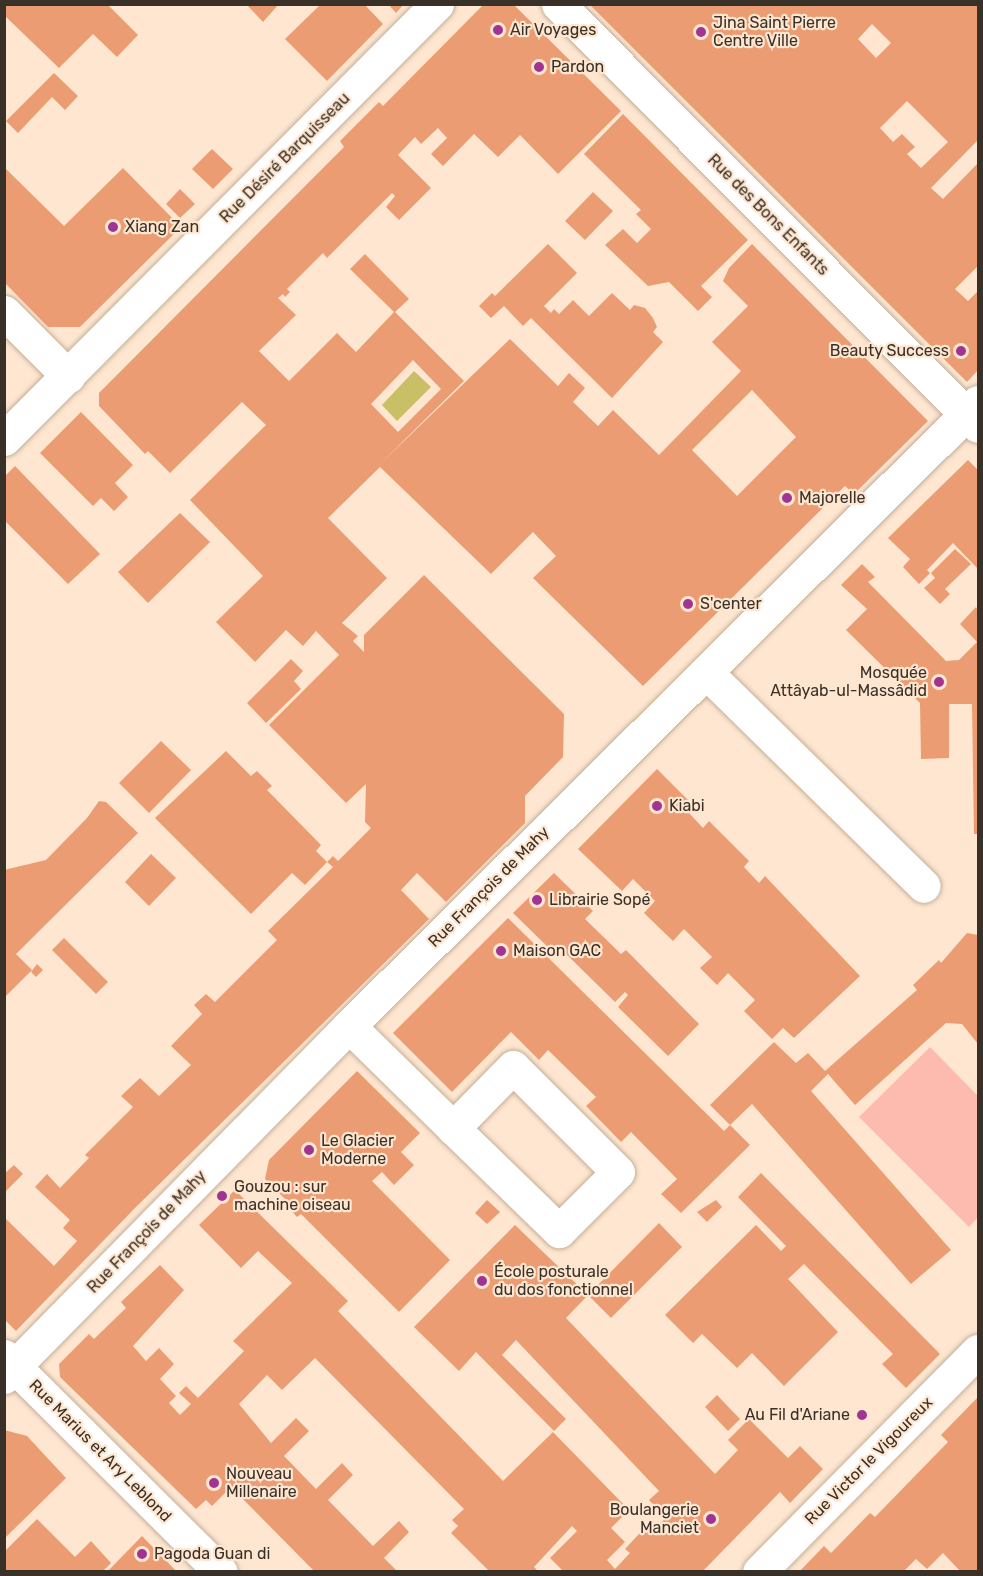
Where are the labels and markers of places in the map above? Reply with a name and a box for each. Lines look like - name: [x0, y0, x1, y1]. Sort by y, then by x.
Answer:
- place label: Jina Saint Pierre Centre Ville: [713, 13, 836, 51]
- place label: Air Voyages: [510, 20, 597, 40]
- marker: Air Voyages: [491, 23, 505, 37]
- marker: Jina Saint Pierre Centre Ville: [694, 25, 708, 39]
- place label: Pardon: [551, 57, 604, 77]
- marker: Pardon: [532, 60, 546, 74]
- place label: Xiang Zan: [125, 217, 199, 237]
- marker: Xiang Zan: [106, 220, 120, 234]
- place label: Beauty Success: [829, 341, 949, 361]
- marker: Beauty Success: [954, 344, 968, 358]
- place label: Majorelle: [799, 488, 866, 508]
- marker: Majorelle: [780, 491, 794, 505]
- place label: S'center: [700, 594, 762, 614]
- marker: S'center: [681, 597, 695, 611]
- place label: Mosquée Attâyab-ul-Massâdid: [770, 663, 927, 701]
- marker: Mosquée Attâyab-ul-Massâdid: [932, 675, 946, 689]
- place label: Kiabi: [669, 796, 705, 816]
- marker: Kiabi: [650, 799, 664, 813]
- place label: Librairie Sopé: [549, 890, 651, 910]
- marker: Librairie Sopé: [530, 893, 544, 907]
- place label: Maison GAC: [513, 941, 601, 961]
- marker: Maison GAC: [494, 944, 508, 958]
- place label: Le Glacier Moderne: [321, 1131, 394, 1169]
- marker: Le Glacier Moderne: [302, 1143, 316, 1157]
- place label: Gouzou : sur machine oiseau: [234, 1177, 351, 1215]
- marker: Gouzou : sur machine oiseau: [215, 1189, 229, 1203]
- place label: École posturale du dos fonctionnel: [494, 1262, 633, 1300]
- marker: École posturale du dos fonctionnel: [475, 1274, 489, 1288]
- place label: Au Fil d'Ariane: [745, 1405, 850, 1425]
- marker: Au Fil d'Ariane: [855, 1408, 869, 1422]
- place label: Nouveau Millenaire: [226, 1464, 297, 1502]
- marker: Nouveau Millenaire: [207, 1476, 221, 1490]
- place label: Boulangerie Manciet: [610, 1500, 699, 1538]
- marker: Boulangerie Manciet: [704, 1512, 718, 1526]
- place label: Pagoda Guan di: [154, 1544, 270, 1564]
- marker: Pagoda Guan di: [135, 1547, 149, 1561]

